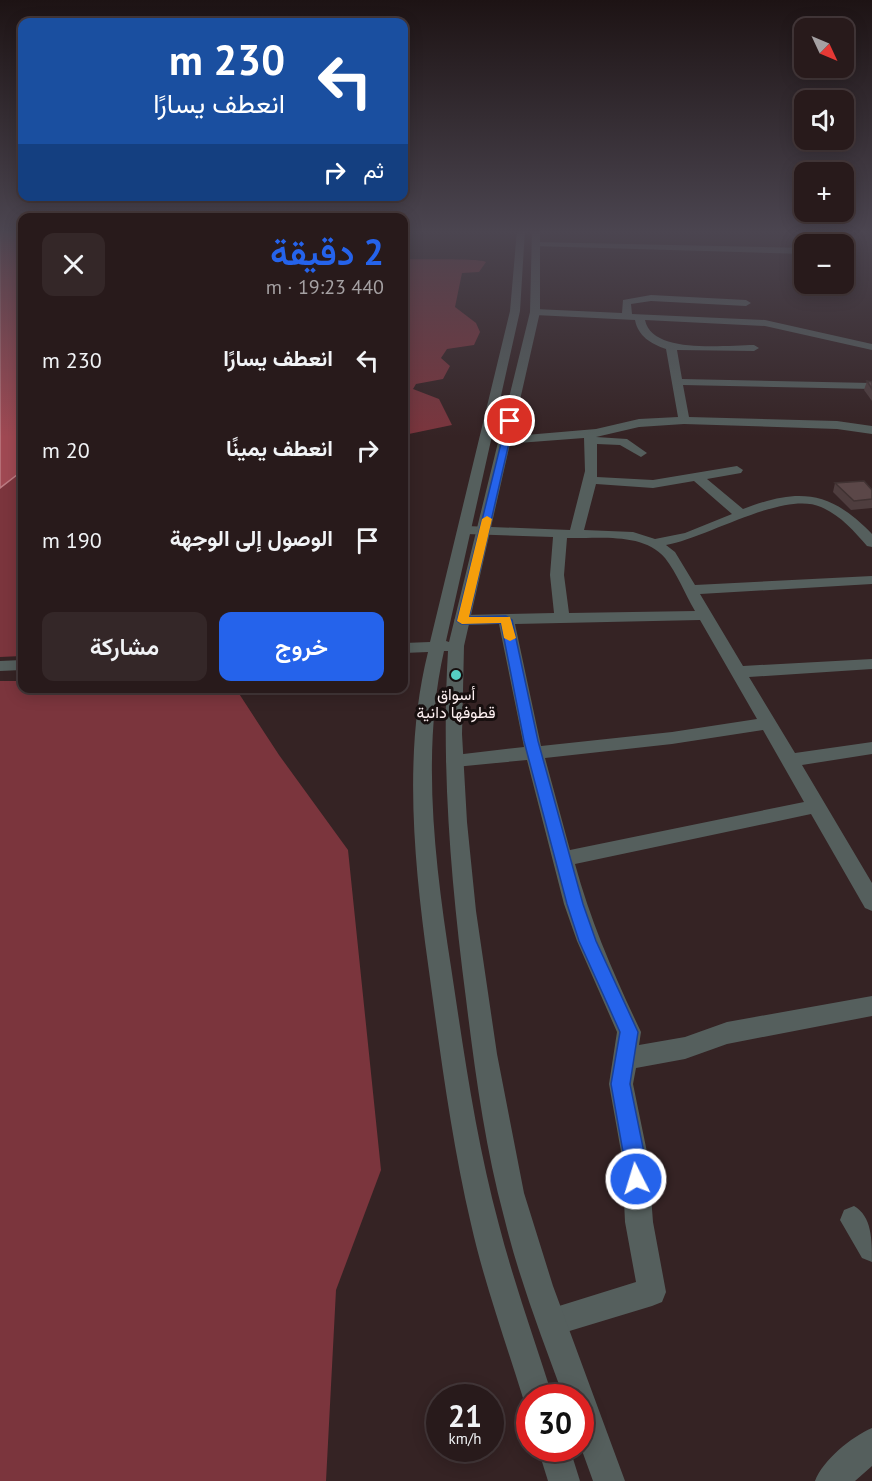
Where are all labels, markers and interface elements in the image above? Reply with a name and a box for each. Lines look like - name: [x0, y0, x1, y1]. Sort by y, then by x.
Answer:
- north arrow: [794, 18, 854, 78]
- map controls: [794, 18, 854, 294]
- text: 230 m: [169, 32, 285, 87]
- icon: left: [306, 42, 384, 120]
- text: انعطف يسارًا: [153, 86, 285, 120]
- button: sound: [794, 90, 854, 150]
- icon: right: [318, 156, 351, 189]
- text: ثم: [363, 156, 384, 184]
- button: +: [794, 162, 854, 222]
- text: 2 دقيقة: [270, 228, 384, 275]
- button: close: [42, 233, 105, 296]
- button: −: [794, 234, 854, 294]
- text: 440 m · 19:23: [266, 274, 384, 300]
- text: انعطف يسارًا: [223, 344, 333, 372]
- icon: left: [351, 344, 384, 377]
- text: 230 m: [42, 346, 102, 374]
- pin: [484, 395, 535, 446]
- icon: arrive: [493, 404, 526, 437]
- text: انعطف يمينًا: [226, 434, 333, 462]
- icon: right: [351, 434, 384, 467]
- text: 20 m: [42, 436, 90, 464]
- text: الوصول إلى الوجهة: [170, 524, 333, 552]
- icon: arrive: [351, 524, 384, 557]
- text: 190 m: [42, 526, 102, 554]
- button: مشاركة: [42, 612, 207, 681]
- button: خروج: [219, 612, 384, 681]
- marker: أسواق قطوفها دانية: [449, 668, 463, 682]
- place label: أسواق قطوفها دانية: [417, 684, 496, 723]
- position arrow: [604, 1147, 668, 1211]
- speed limit sign: 30: [516, 1384, 594, 1462]
- text: 21: [448, 1396, 482, 1435]
- text: km/h: [449, 1429, 481, 1448]

